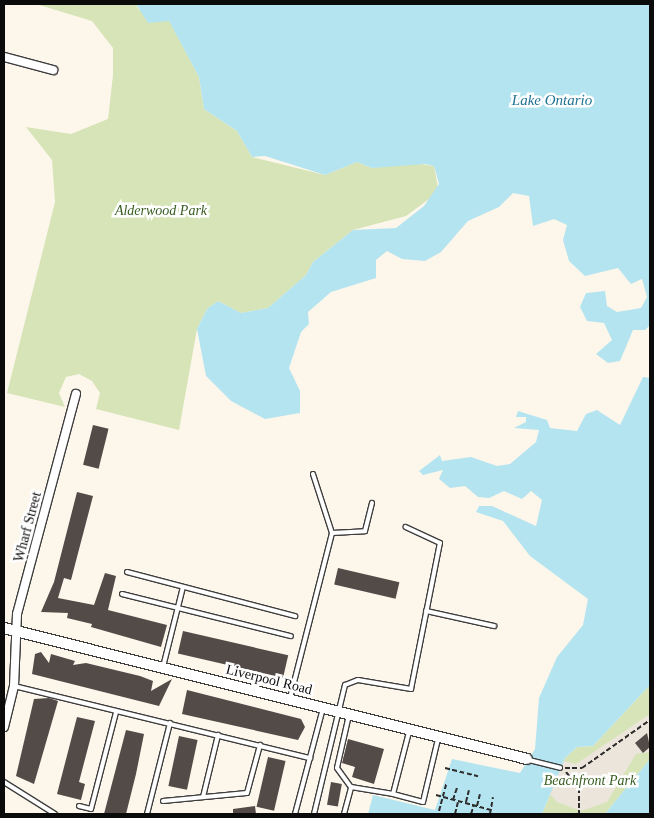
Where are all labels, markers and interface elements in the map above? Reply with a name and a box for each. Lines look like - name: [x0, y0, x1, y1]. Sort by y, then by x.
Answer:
- water label: Lake Ontario: [512, 92, 592, 110]
- park label: Alderwood Park: [115, 203, 207, 219]
- street label: Wharf Street: [11, 490, 45, 564]
- street label: Liverpool Road: [224, 661, 314, 699]
- park label: Beachfront Park: [544, 773, 636, 789]

